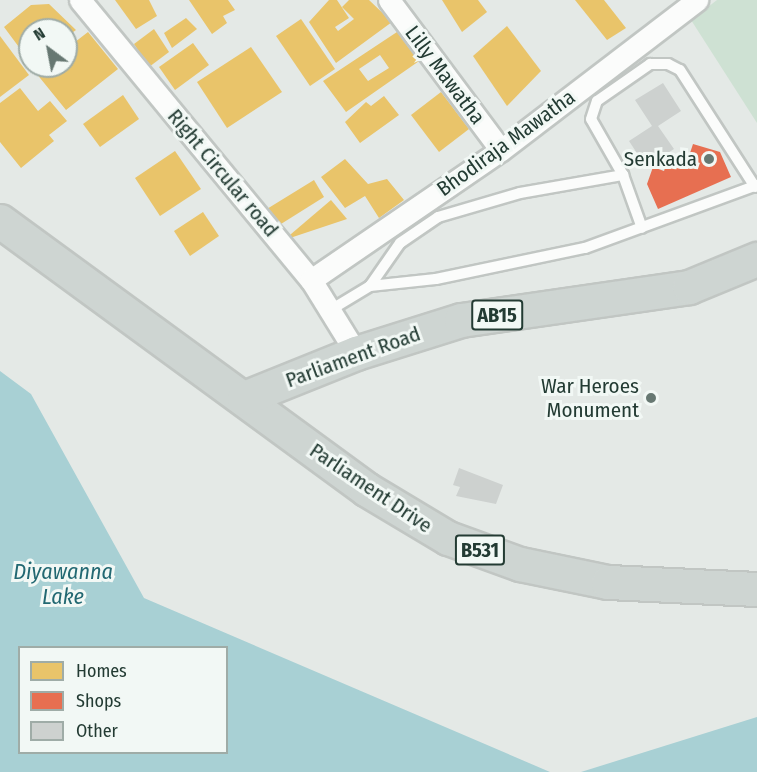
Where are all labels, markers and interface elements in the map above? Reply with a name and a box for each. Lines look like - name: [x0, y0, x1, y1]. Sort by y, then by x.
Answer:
- north arrow: [18, 18, 78, 78]
- street label: Lilly Mawatha: [400, 21, 490, 129]
- text: N: [30, 23, 48, 45]
- street label: Bhodiraja Mawatha: [432, 84, 580, 202]
- street label: Right Circular road: [162, 104, 284, 242]
- place label: Senkada: [624, 146, 697, 172]
- marker: Senkada: [702, 152, 716, 166]
- road number: AB15: [470, 298, 524, 332]
- street label: Parliament Road: [282, 321, 424, 393]
- place label: War Heroes Monument: [541, 373, 639, 423]
- marker: War Heroes Monument: [644, 391, 658, 405]
- street label: Parliament Drive: [305, 438, 437, 538]
- road number: B531: [454, 533, 506, 567]
- water label: Diyawanna Lake: [13, 558, 113, 610]
- legend: [18, 646, 228, 754]
- text: Homes: [76, 660, 127, 682]
- text: Shops: [76, 690, 121, 712]
- text: Other: [76, 720, 118, 742]

